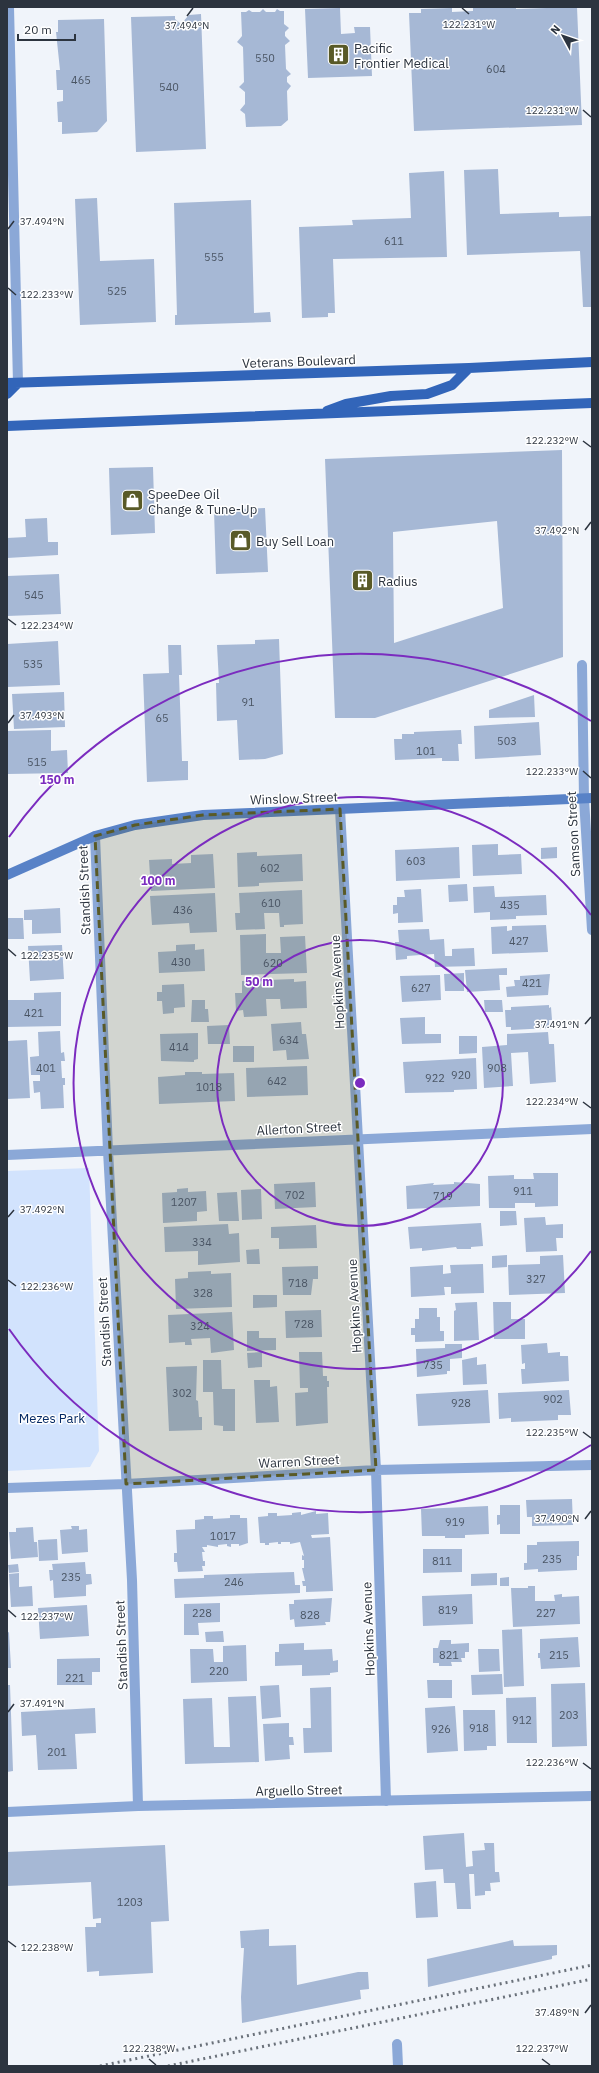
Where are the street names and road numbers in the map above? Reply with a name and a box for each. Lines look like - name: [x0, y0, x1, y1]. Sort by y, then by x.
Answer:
- street label: Veterans Boulevard: [242, 351, 356, 372]
- street label: Winslow Street: [250, 788, 338, 809]
- street label: Samson Street: [563, 791, 584, 877]
- street label: Standish Street: [74, 845, 95, 935]
- street label: Hopkins Avenue: [327, 934, 348, 1030]
- street label: Allerton Street: [256, 1118, 342, 1139]
- street label: Hopkins Avenue: [344, 1258, 365, 1354]
- street label: Standish Street: [94, 1277, 115, 1367]
- street label: Warren Street: [258, 1451, 340, 1472]
- street label: Hopkins Avenue: [358, 1582, 379, 1676]
- street label: Standish Street: [111, 1600, 132, 1690]
- street label: Arguello Street: [255, 1781, 343, 1800]

